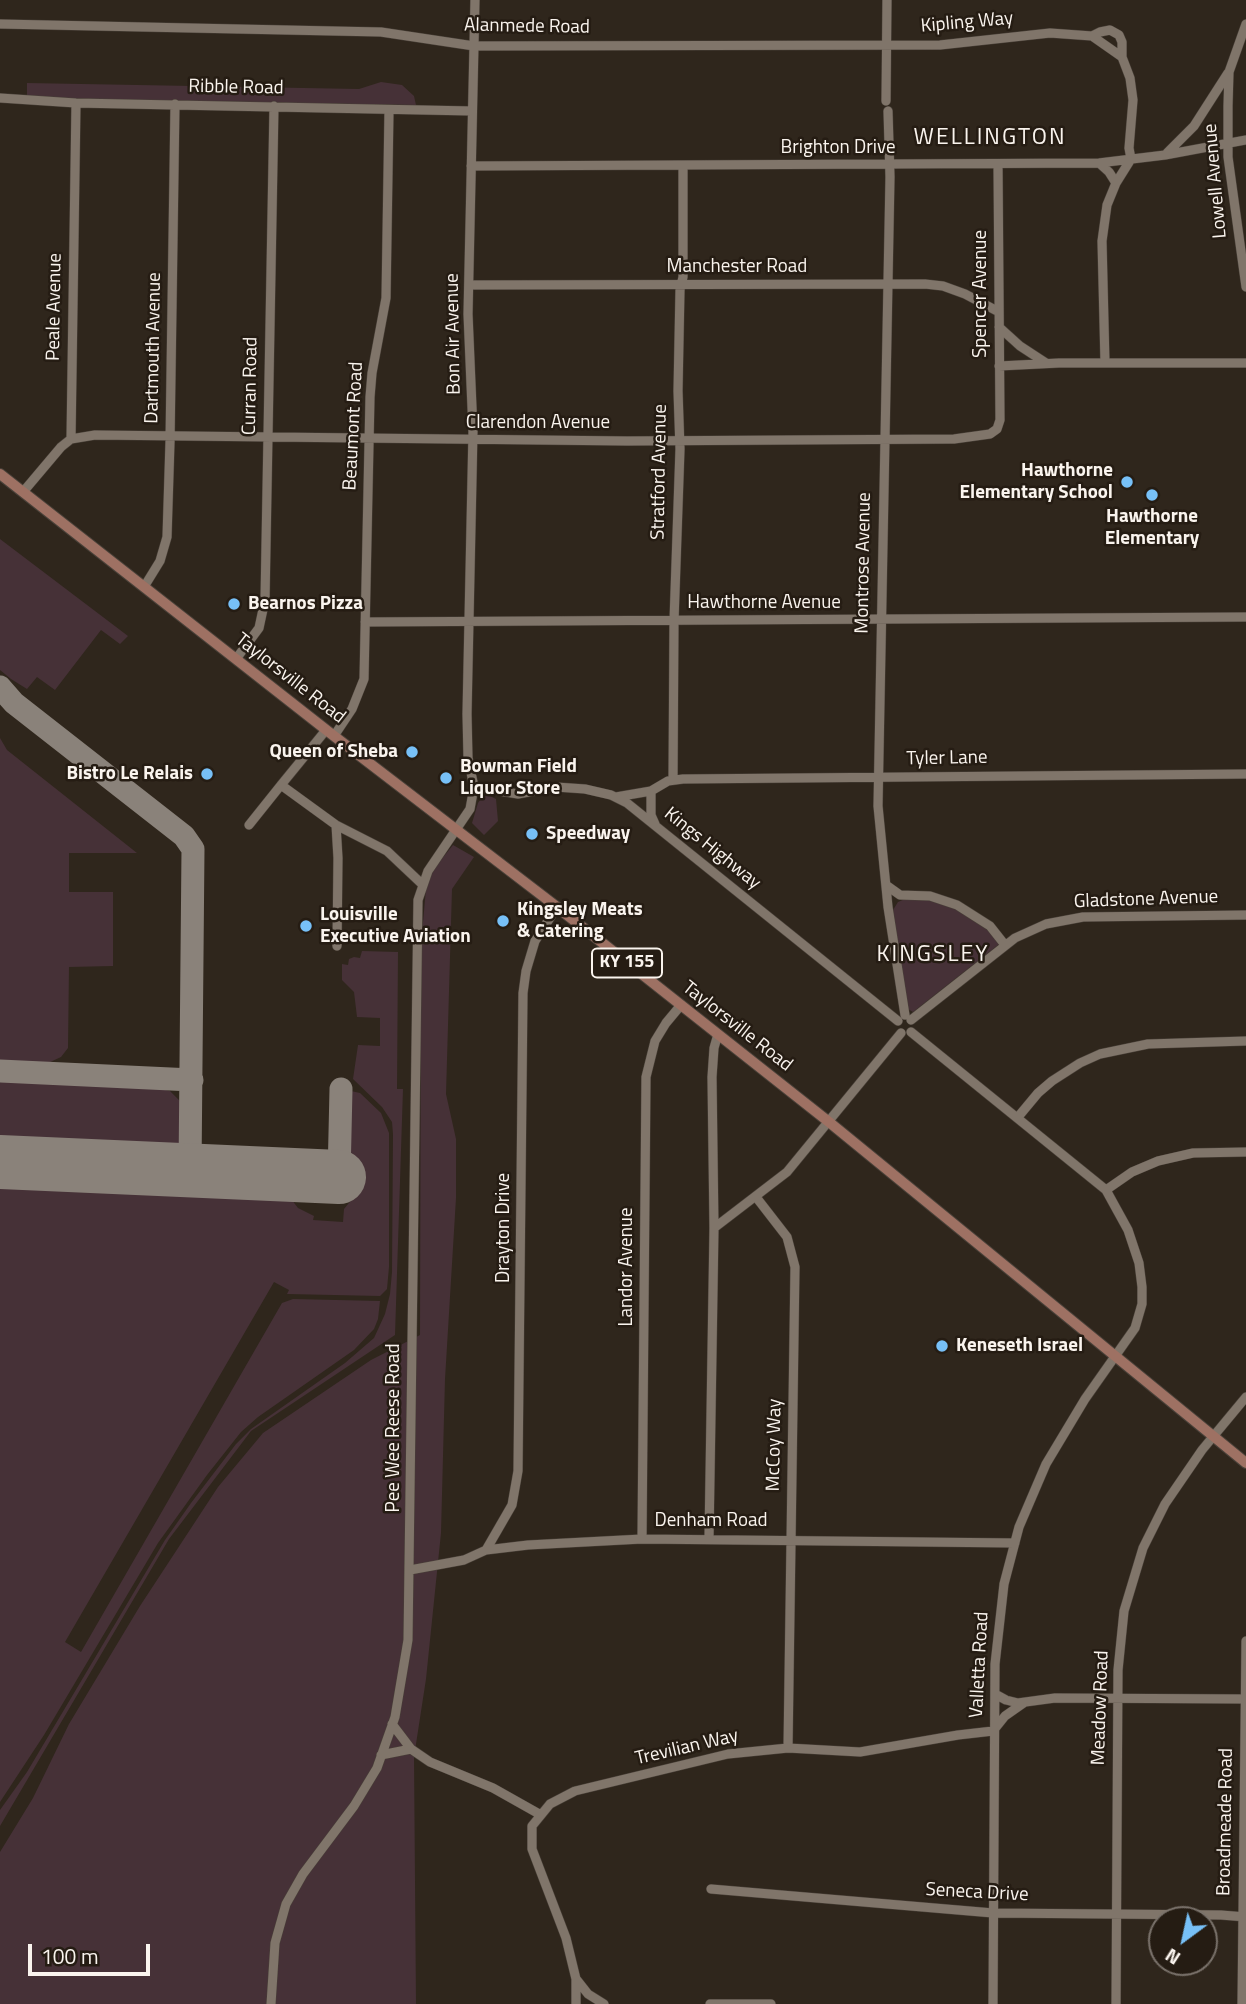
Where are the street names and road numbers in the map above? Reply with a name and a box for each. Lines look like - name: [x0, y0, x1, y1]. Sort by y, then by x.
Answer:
- street label: Kipling Way: [920, 8, 1014, 38]
- street label: Alanmede Road: [464, 15, 590, 39]
- street label: Ribble Road: [188, 76, 284, 100]
- street label: Lowell Avenue: [1200, 123, 1232, 239]
- street label: Brighton Drive: [781, 137, 895, 159]
- street label: Spencer Avenue: [970, 230, 992, 358]
- street label: Peale Avenue: [43, 253, 67, 361]
- street label: Manchester Road: [667, 256, 807, 278]
- street label: Dartmouth Avenue: [141, 272, 167, 424]
- street label: Bon Air Avenue: [442, 273, 466, 395]
- street label: Curran Road: [239, 337, 263, 435]
- street label: Beaumont Road: [339, 361, 369, 491]
- street label: Stratford Avenue: [647, 404, 673, 540]
- street label: Clarendon Avenue: [466, 412, 610, 434]
- street label: Montrose Avenue: [851, 492, 877, 634]
- street label: Hawthorne Avenue: [687, 592, 841, 614]
- street label: Taylorsville Road: [230, 629, 350, 729]
- street label: Tyler Lane: [906, 747, 988, 771]
- street label: Kings Highway: [659, 803, 765, 895]
- street label: Gladstone Avenue: [1073, 886, 1219, 914]
- road number: KY 155: [592, 948, 662, 978]
- street label: Taylorsville Road: [677, 977, 797, 1077]
- street label: Drayton Drive: [493, 1173, 515, 1283]
- street label: Landor Avenue: [616, 1207, 638, 1327]
- street label: Pee Wee Reese Road: [383, 1344, 405, 1512]
- street label: McCoy Way: [763, 1398, 787, 1492]
- street label: Denham Road: [655, 1510, 767, 1532]
- street label: Valletta Road: [966, 1611, 994, 1719]
- street label: Meadow Road: [1088, 1650, 1114, 1766]
- street label: Trevilian Way: [633, 1725, 741, 1771]
- street label: Broadmeade Road: [1213, 1748, 1239, 1896]
- street label: Seneca Drive: [925, 1879, 1029, 1907]

